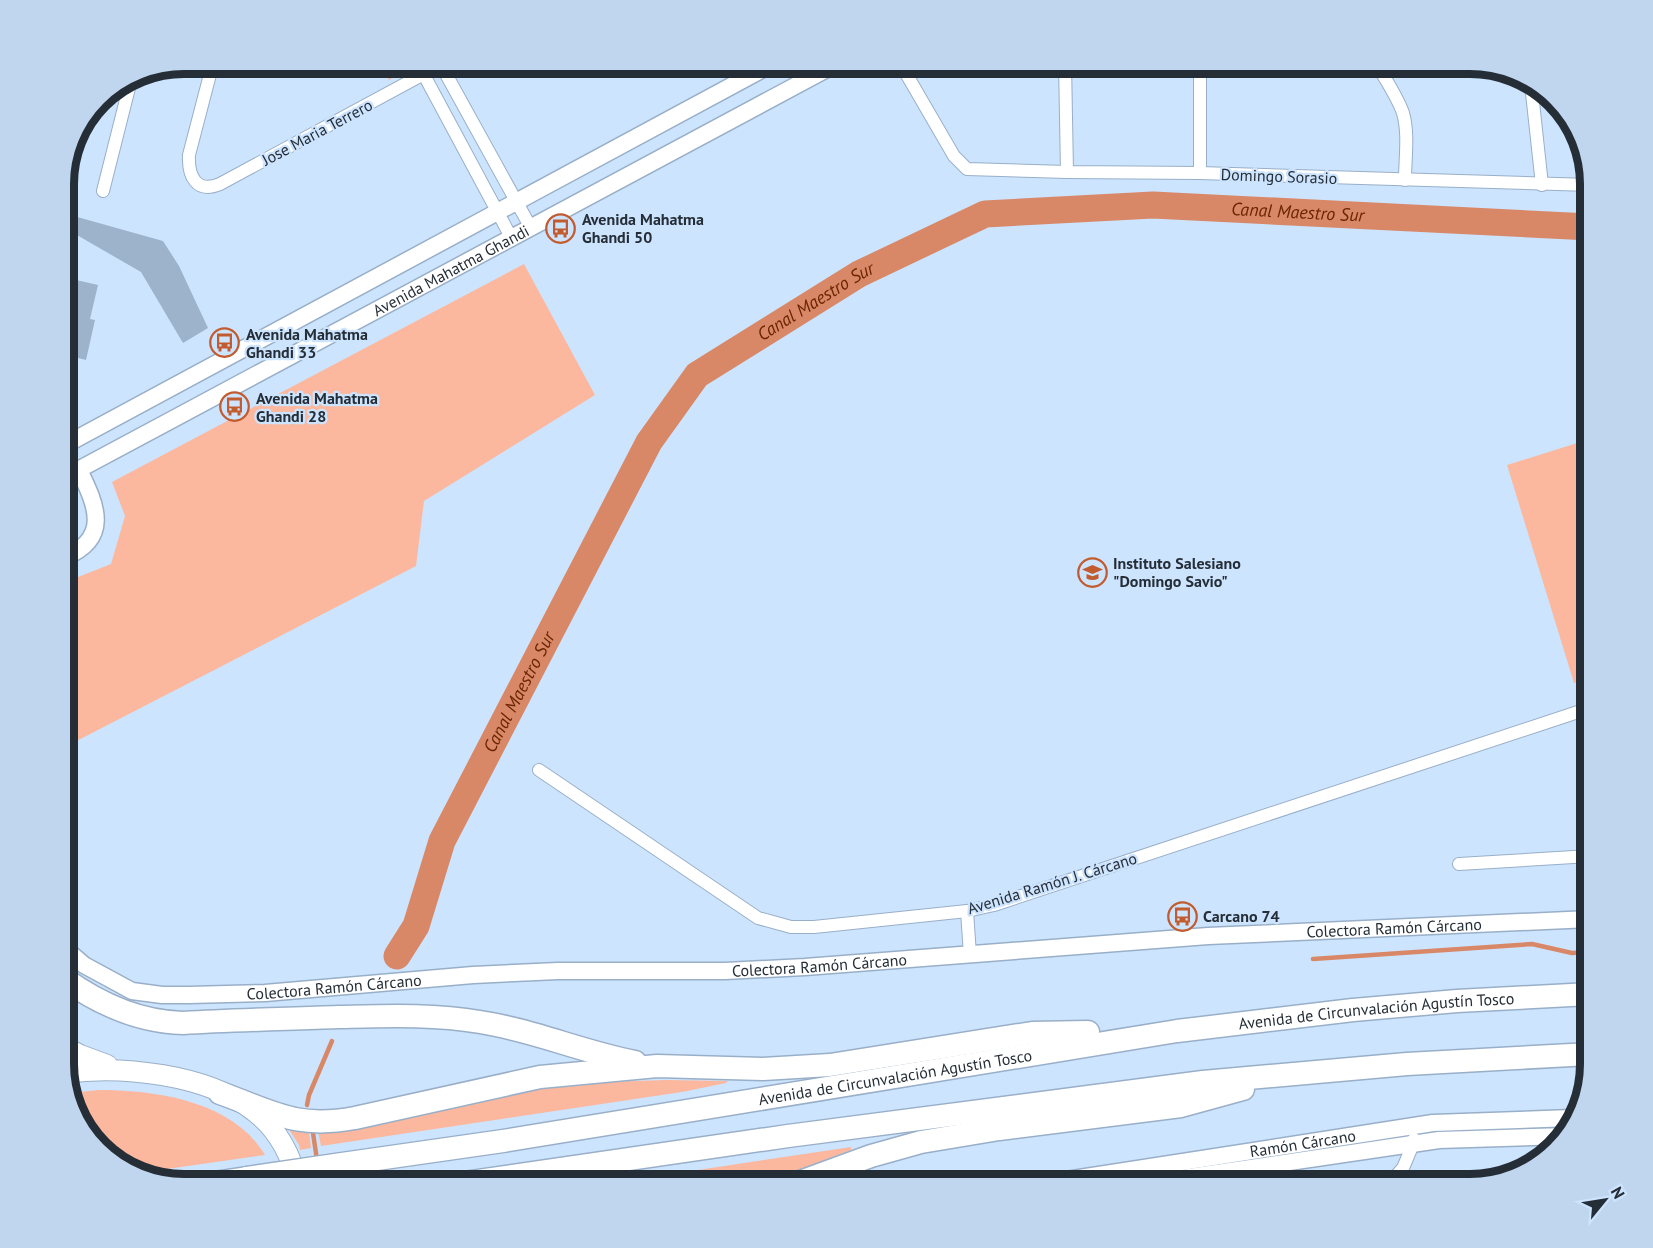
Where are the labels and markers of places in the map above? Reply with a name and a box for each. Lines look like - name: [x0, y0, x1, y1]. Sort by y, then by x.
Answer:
- place label: Avenida Mahatma Ghandi 50: [582, 209, 704, 247]
- bus stop icon: Avenida Mahatma Ghandi 50: [545, 212, 577, 244]
- place label: Avenida Mahatma Ghandi 33: [246, 324, 368, 362]
- bus stop icon: Avenida Mahatma Ghandi 33: [209, 327, 241, 359]
- place label: Avenida Mahatma Ghandi 28: [256, 388, 378, 426]
- bus stop icon: Avenida Mahatma Ghandi 28: [219, 391, 251, 423]
- place label: Instituto Salesiano "Domingo Savio": [1113, 553, 1241, 591]
- school or university icon: Instituto Salesiano "Domingo Savio": [1076, 556, 1108, 588]
- bus stop icon: Carcano 74: [1166, 900, 1198, 932]
- place label: Carcano 74: [1203, 906, 1280, 926]

